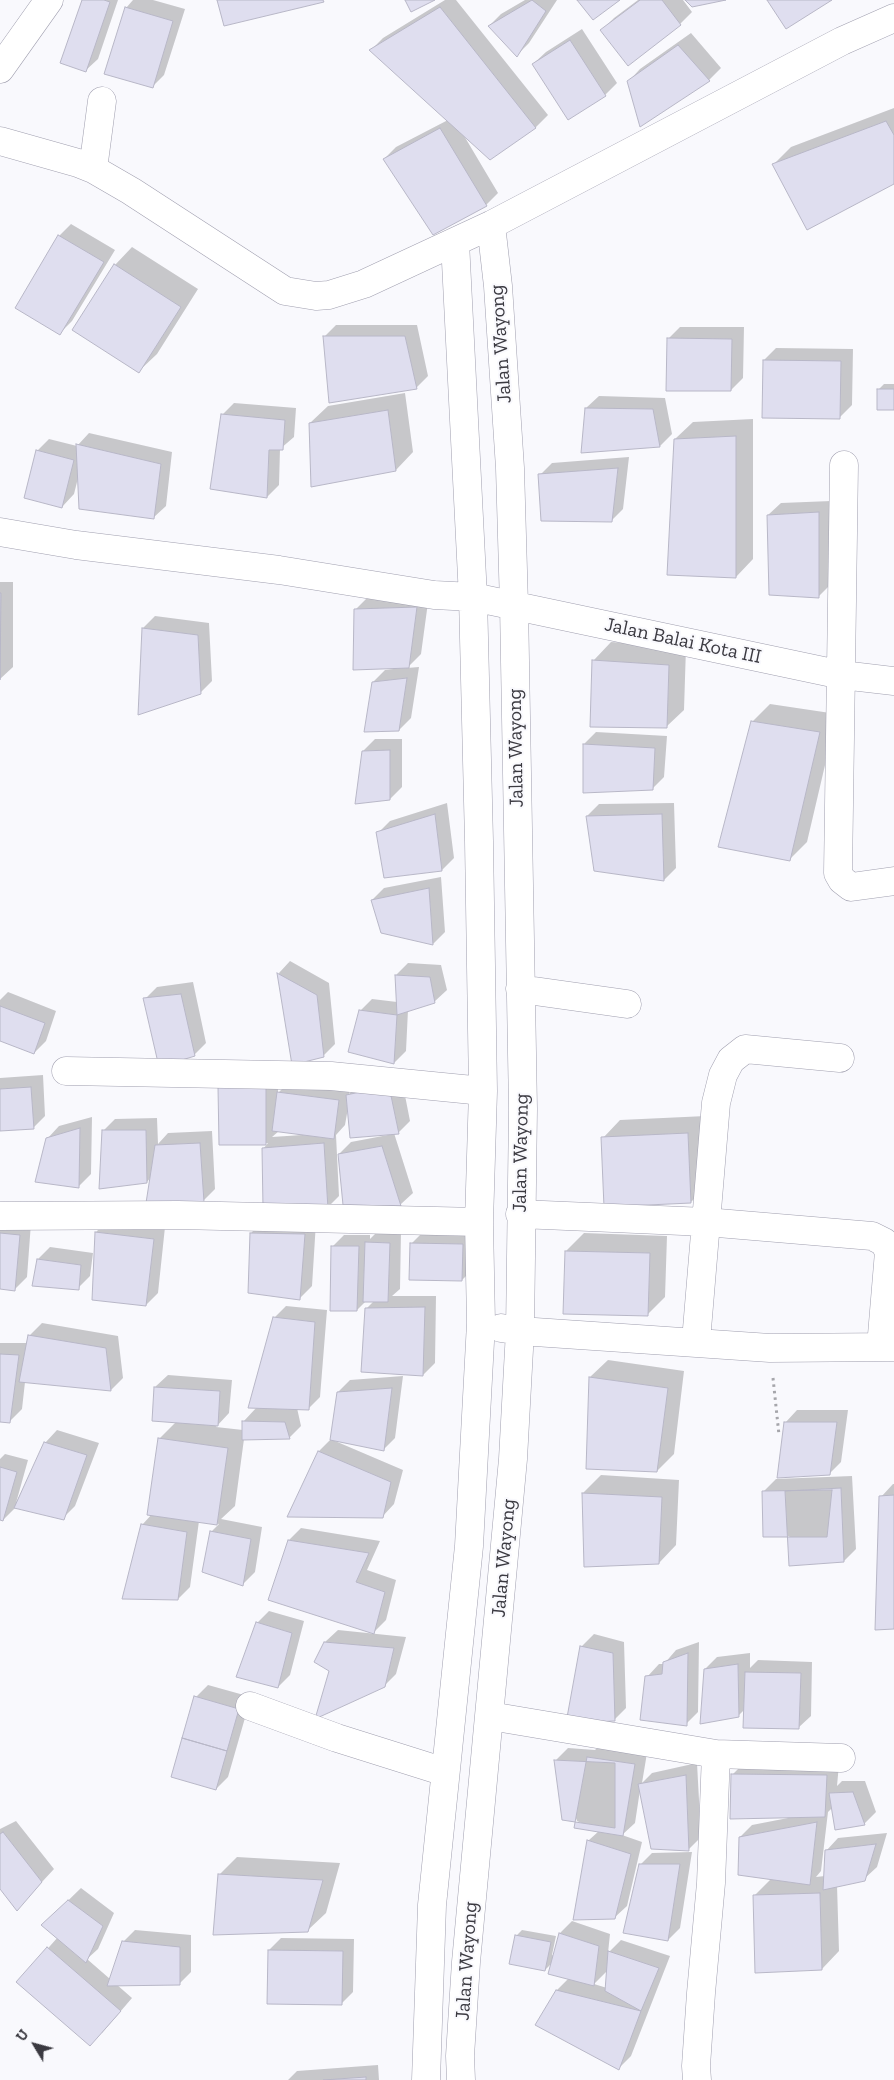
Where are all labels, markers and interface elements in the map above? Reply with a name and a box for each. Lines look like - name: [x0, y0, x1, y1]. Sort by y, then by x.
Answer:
- street label: Jalan Wayong: [485, 284, 517, 404]
- street label: Jalan Balai Kota III: [602, 613, 764, 669]
- street label: Jalan Wayong: [503, 688, 529, 808]
- street label: Jalan Wayong: [508, 1093, 534, 1213]
- street label: Jalan Wayong: [487, 1498, 521, 1618]
- street label: Jalan Wayong: [451, 1901, 483, 2021]
- north arrow: [10, 2020, 60, 2070]
- text: U: [13, 2027, 32, 2045]

